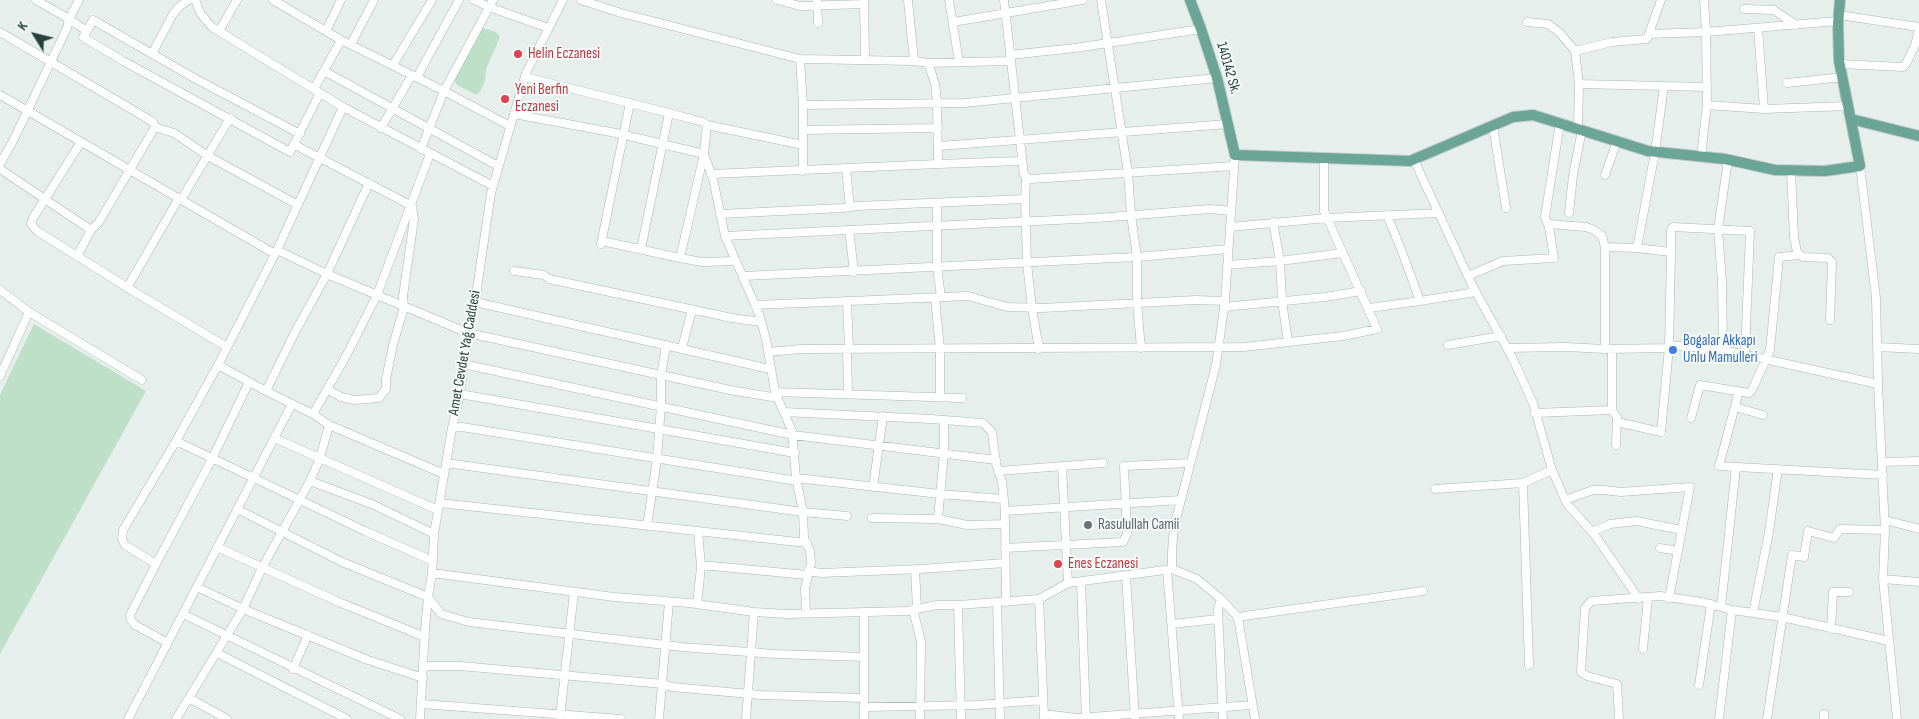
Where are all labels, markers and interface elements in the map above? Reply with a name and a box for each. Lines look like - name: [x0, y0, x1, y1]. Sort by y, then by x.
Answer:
- north arrow: [10, 10, 60, 60]
- text: K: [14, 18, 31, 34]
- street label: 140142 Sk.: [1212, 40, 1244, 96]
- place label: Helin Eczanesi: [528, 45, 600, 63]
- marker: Helin Eczanesi: [512, 48, 524, 60]
- place label: Yeni Berfin Eczanesi: [515, 81, 568, 116]
- marker: Yeni Berfin Eczanesi: [499, 93, 511, 105]
- street label: Amet Cevdet Yağ Caddesi: [445, 289, 485, 417]
- place label: Bogalar Akkapı Unlu Mamulleri: [1683, 332, 1758, 367]
- marker: Bogalar Akkapı Unlu Mamulleri: [1667, 344, 1679, 356]
- place label: Rasulullah Camii: [1098, 516, 1179, 534]
- marker: Rasulullah Camii: [1082, 519, 1094, 531]
- place label: Enes Eczanesi: [1068, 555, 1138, 573]
- marker: Enes Eczanesi: [1052, 558, 1064, 570]

